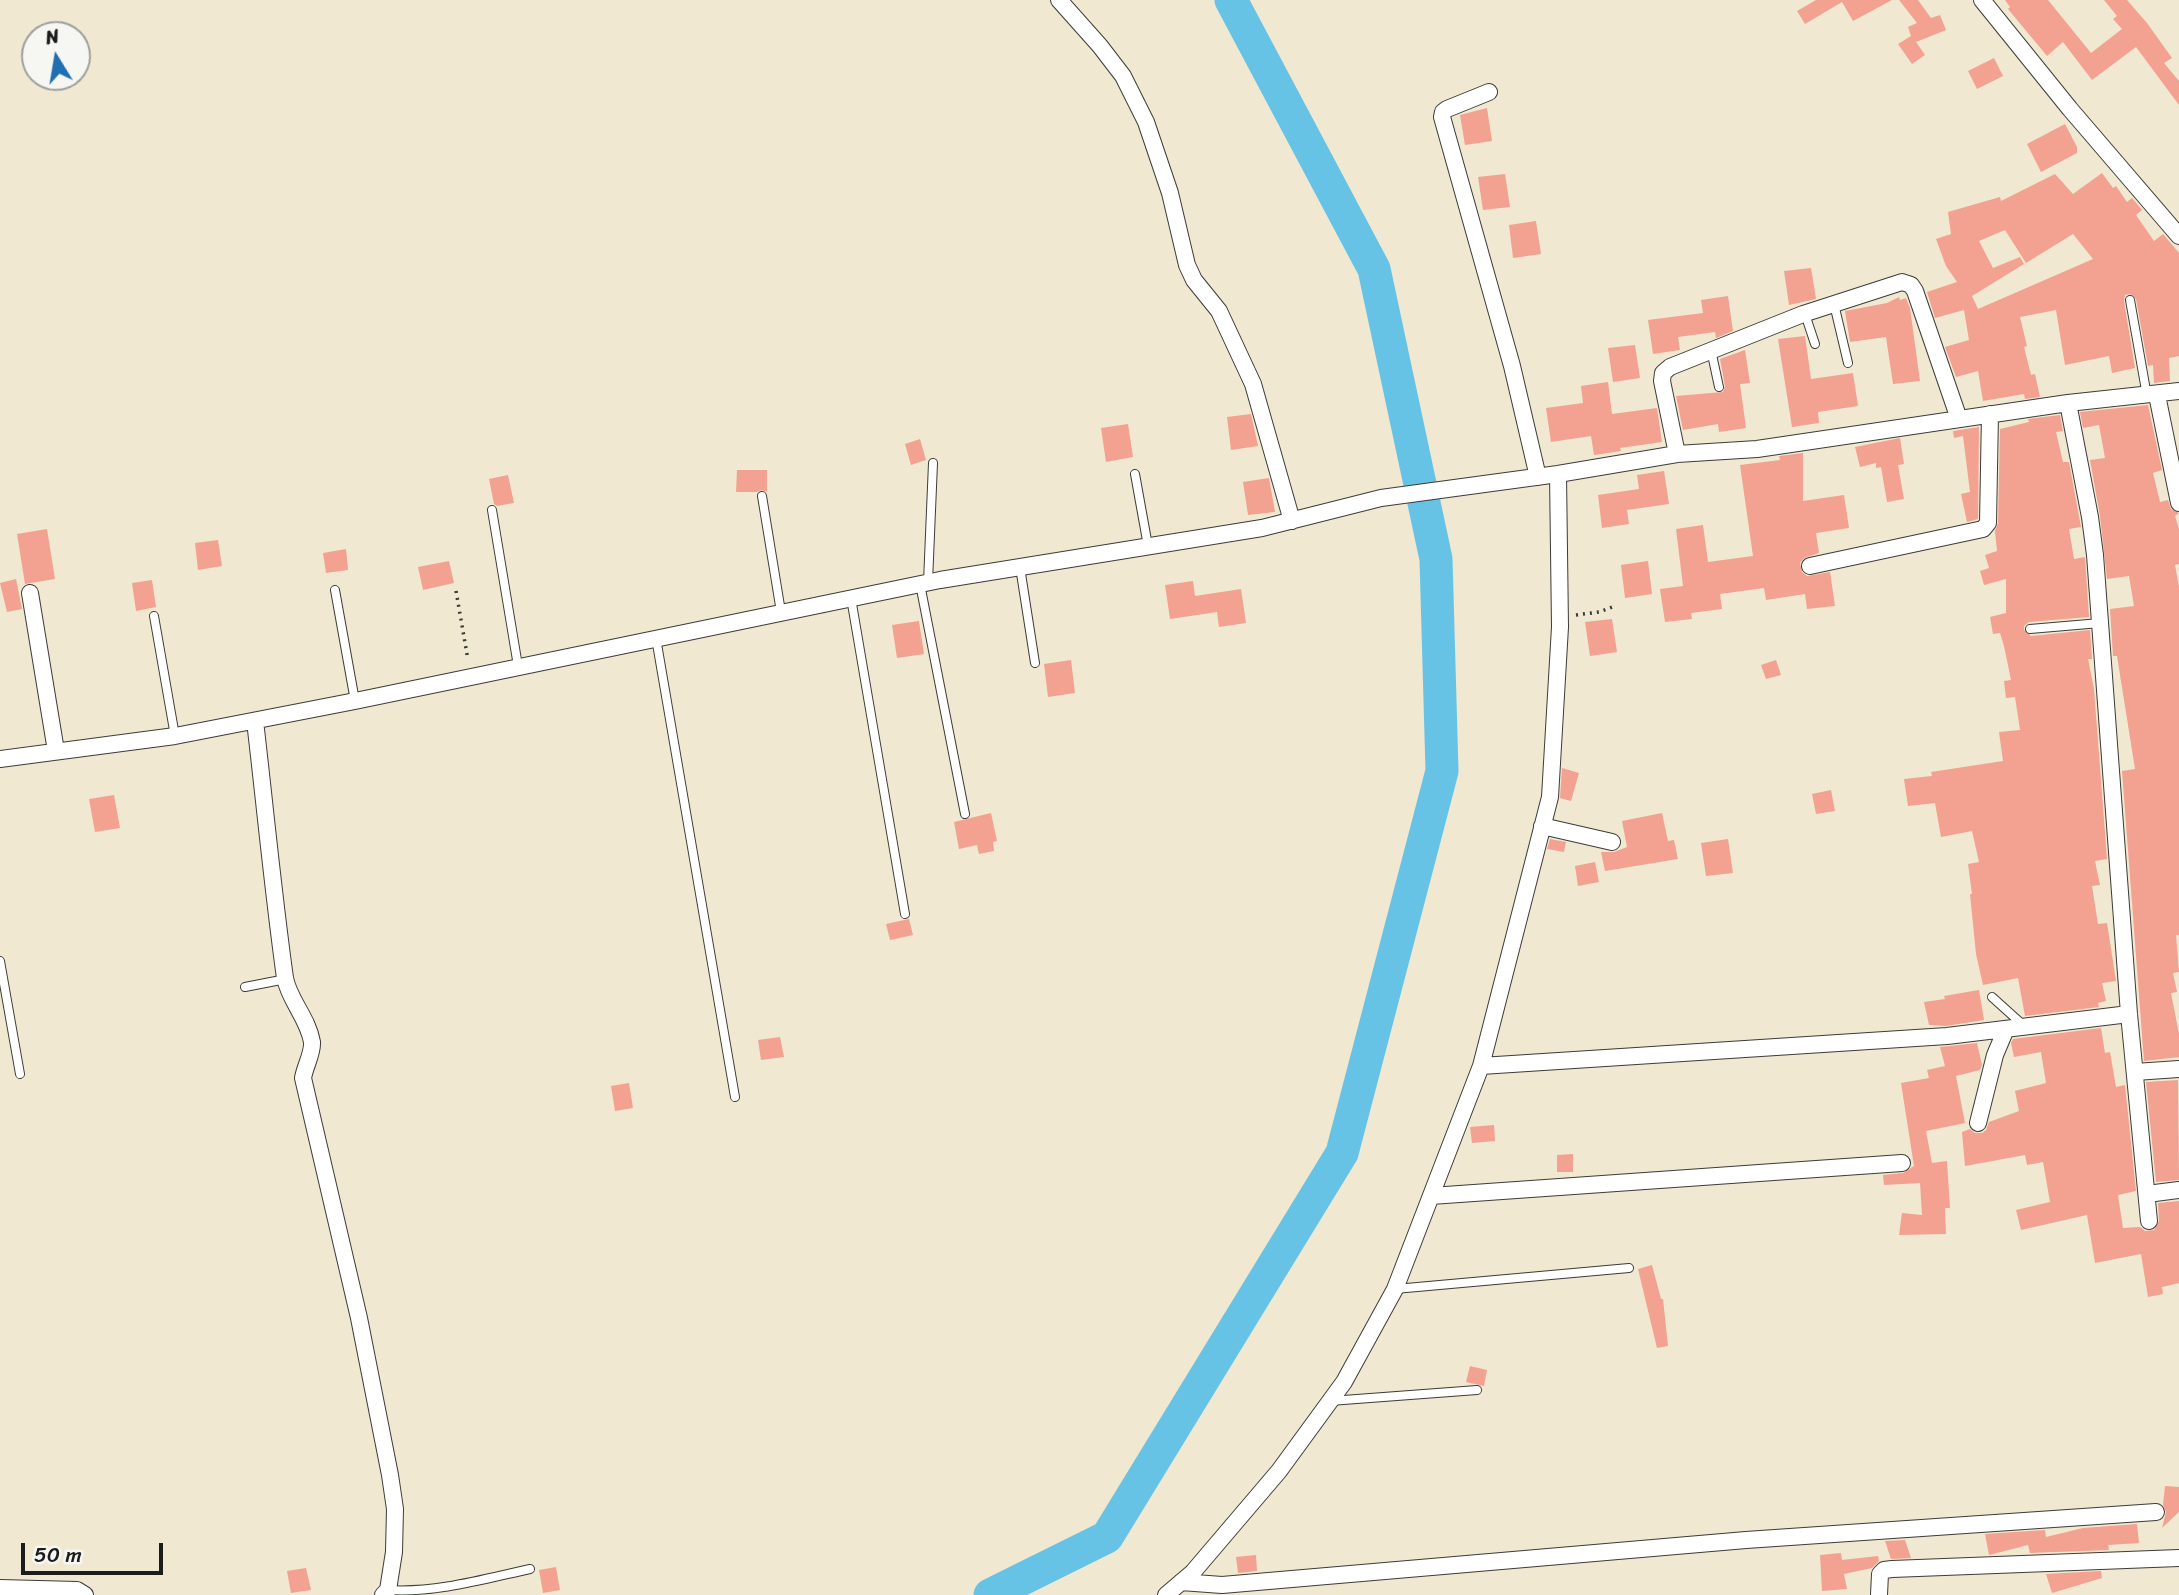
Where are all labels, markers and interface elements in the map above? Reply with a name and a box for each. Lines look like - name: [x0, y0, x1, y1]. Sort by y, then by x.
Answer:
- text: N: [43, 19, 62, 54]
- north arrow: [21, 21, 91, 91]
- scale bar: [24, 1528, 166, 1572]
- text: 50 m: [34, 1536, 82, 1574]

